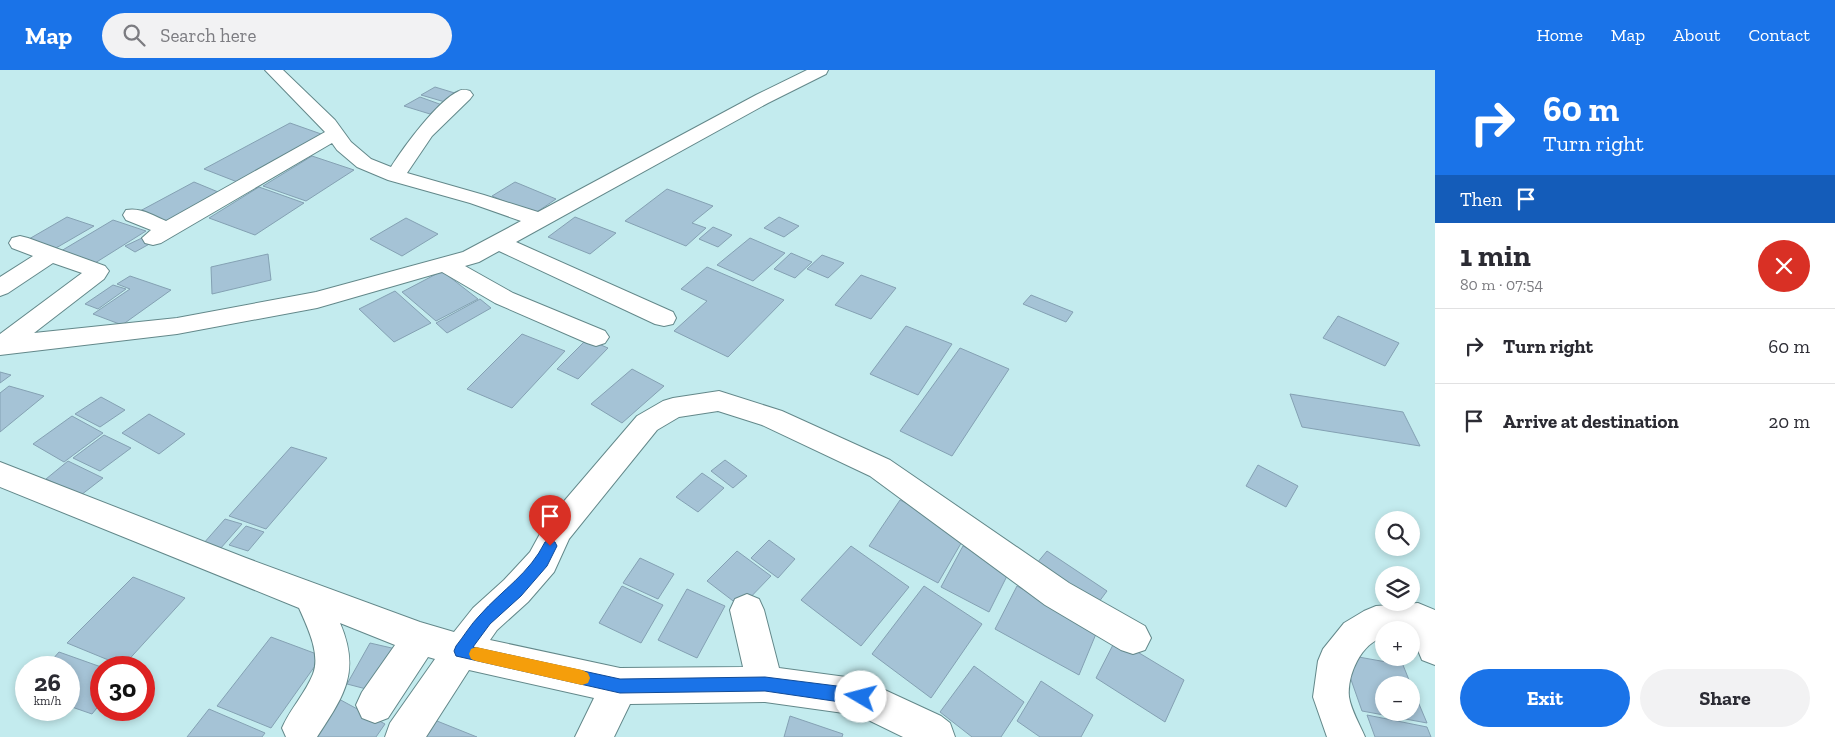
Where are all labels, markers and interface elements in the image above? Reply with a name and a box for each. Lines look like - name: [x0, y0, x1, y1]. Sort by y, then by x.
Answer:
- search box: [102, 13, 452, 58]
- text: Map: [25, 21, 72, 50]
- icon: search: [120, 21, 148, 49]
- text: Search here: [160, 24, 257, 47]
- text: Home: [1536, 24, 1583, 46]
- text: Map: [1611, 24, 1645, 46]
- text: About: [1673, 24, 1720, 46]
- text: Contact: [1748, 24, 1810, 46]
- text: 60 m: [1543, 88, 1619, 130]
- icon: right: [1460, 90, 1525, 155]
- text: Turn right: [1543, 130, 1644, 157]
- icon: arrive: [1512, 185, 1540, 213]
- text: Then: [1460, 188, 1502, 211]
- text: 1 min: [1460, 238, 1531, 274]
- button: close: [1758, 240, 1810, 292]
- text: 80 m · 07:54: [1460, 275, 1543, 294]
- icon: right: [1460, 332, 1488, 360]
- text: Turn right: [1503, 335, 1593, 358]
- text: 60 m: [1768, 335, 1810, 358]
- icon: arrive: [1460, 407, 1488, 435]
- text: Arrive at destination: [1503, 410, 1679, 433]
- text: 20 m: [1769, 410, 1810, 433]
- pin: [529, 495, 571, 546]
- icon: arrive: [536, 502, 564, 530]
- map controls: [1375, 511, 1420, 721]
- button: search: [1375, 511, 1420, 556]
- button: layers: [1375, 566, 1420, 611]
- button: +: [1375, 621, 1420, 666]
- speed limit sign: 30: [90, 656, 155, 721]
- text: 26: [34, 667, 61, 697]
- button: Exit: [1460, 669, 1630, 727]
- button: Share: [1640, 669, 1810, 727]
- position arrow: [834, 670, 886, 722]
- button: −: [1375, 676, 1420, 721]
- text: km/h: [34, 694, 61, 708]

